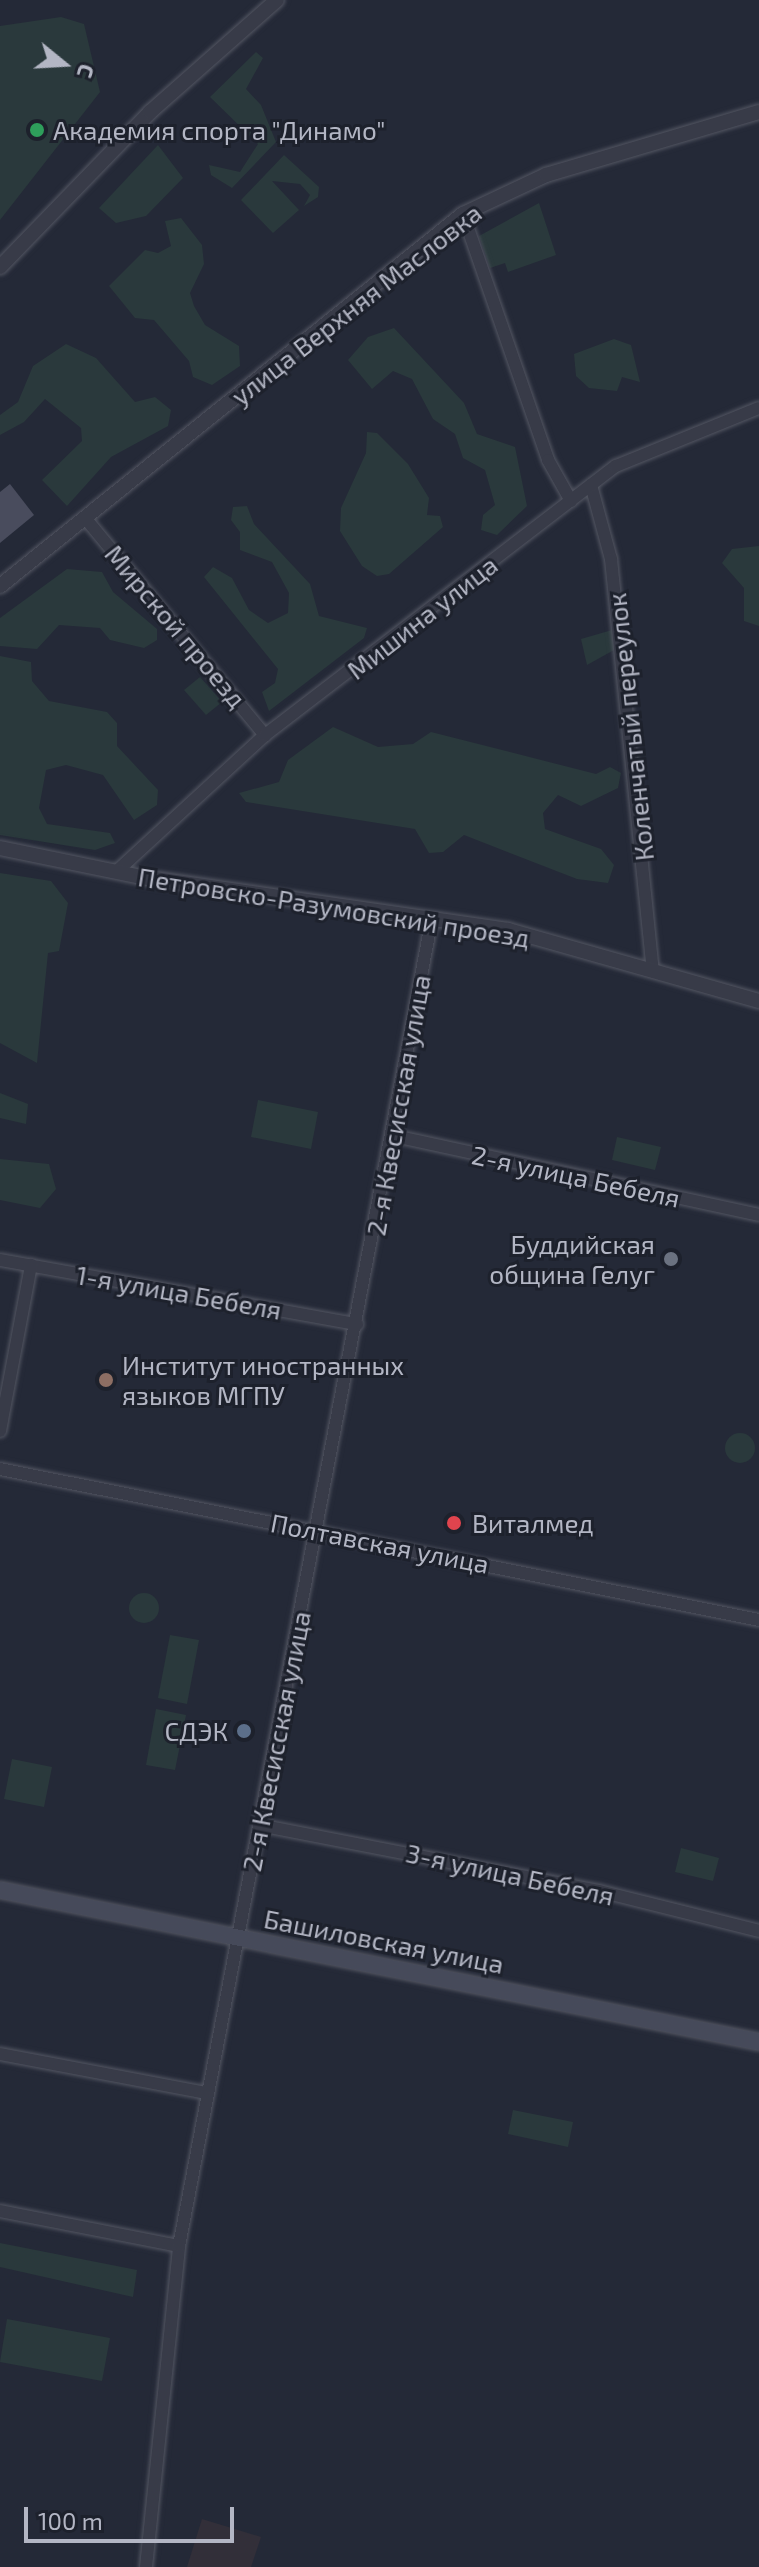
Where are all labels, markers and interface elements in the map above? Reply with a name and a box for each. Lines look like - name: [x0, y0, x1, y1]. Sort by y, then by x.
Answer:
- north arrow: [24, 24, 104, 104]
- text: С: [72, 61, 101, 82]
- place label: Академия спорта "Динамо": [53, 114, 386, 146]
- marker: Академия спорта "Динамо": [28, 121, 46, 139]
- street label: улица Верхняя Масловка: [225, 197, 487, 411]
- street label: Мирской проезд: [99, 538, 253, 714]
- street label: Мишина улица: [341, 549, 503, 685]
- street label: Коленчатый переулок: [600, 592, 660, 862]
- street label: Петровско-Разумовский проезд: [136, 861, 532, 953]
- street label: 2-я Квесисская улица: [360, 972, 436, 1238]
- street label: 2-я улица Бебеля: [469, 1139, 683, 1213]
- place label: Буддийская община Гелуг: [489, 1228, 655, 1290]
- marker: Буддийская община Гелуг: [662, 1250, 680, 1268]
- street label: 1-я улица Бебеля: [74, 1259, 284, 1325]
- place label: Институт иностранных языков МГПУ: [122, 1349, 404, 1410]
- marker: Институт иностранных языков МГПУ: [97, 1371, 115, 1389]
- street label: Полтавская улица: [268, 1507, 492, 1579]
- place label: Виталмед: [472, 1507, 594, 1539]
- marker: Виталмед: [443, 1512, 465, 1534]
- street label: 2-я Квесисская улица: [235, 1608, 317, 1874]
- place label: СДЭК: [165, 1715, 228, 1747]
- marker: СДЭК: [235, 1722, 253, 1740]
- street label: 3-я улица Бебеля: [403, 1837, 617, 1911]
- street label: Башиловская улица: [261, 1902, 507, 1980]
- scale bar: [28, 2491, 238, 2541]
- text: 100 m: [38, 2506, 103, 2535]

